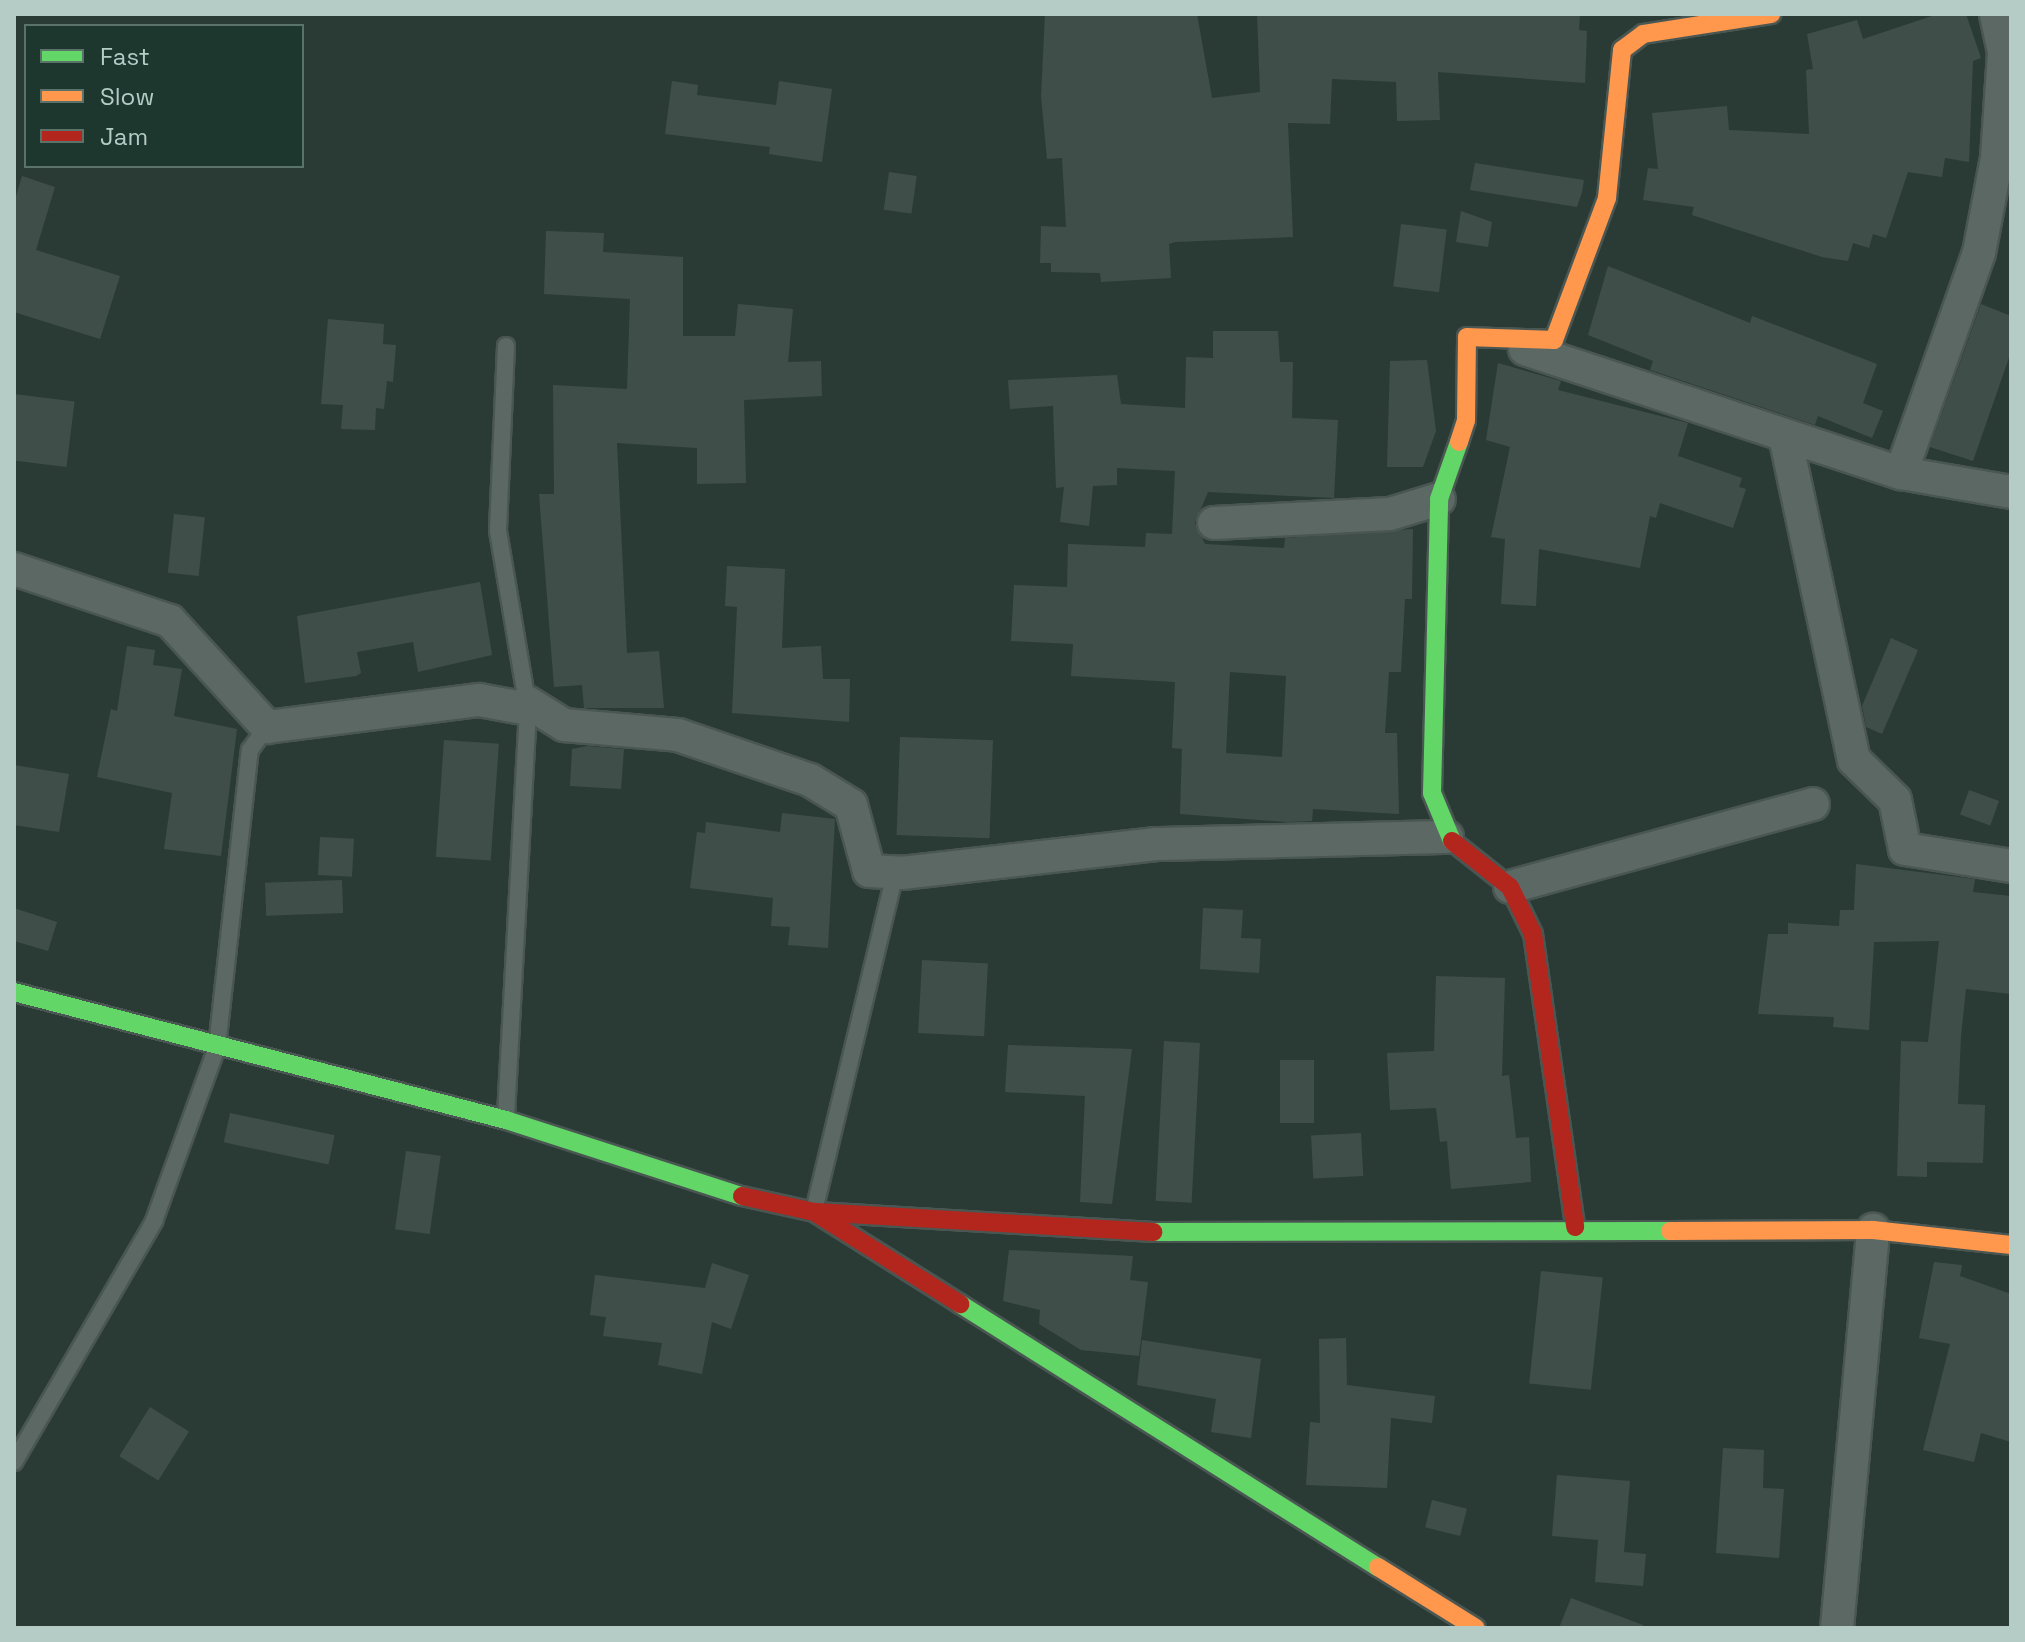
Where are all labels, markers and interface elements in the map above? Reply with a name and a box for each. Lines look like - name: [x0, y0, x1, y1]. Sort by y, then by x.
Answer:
- legend: [24, 24, 304, 168]
- text: Fast: [100, 41, 150, 72]
- text: Slow: [100, 81, 154, 112]
- text: Jam: [100, 121, 148, 152]

